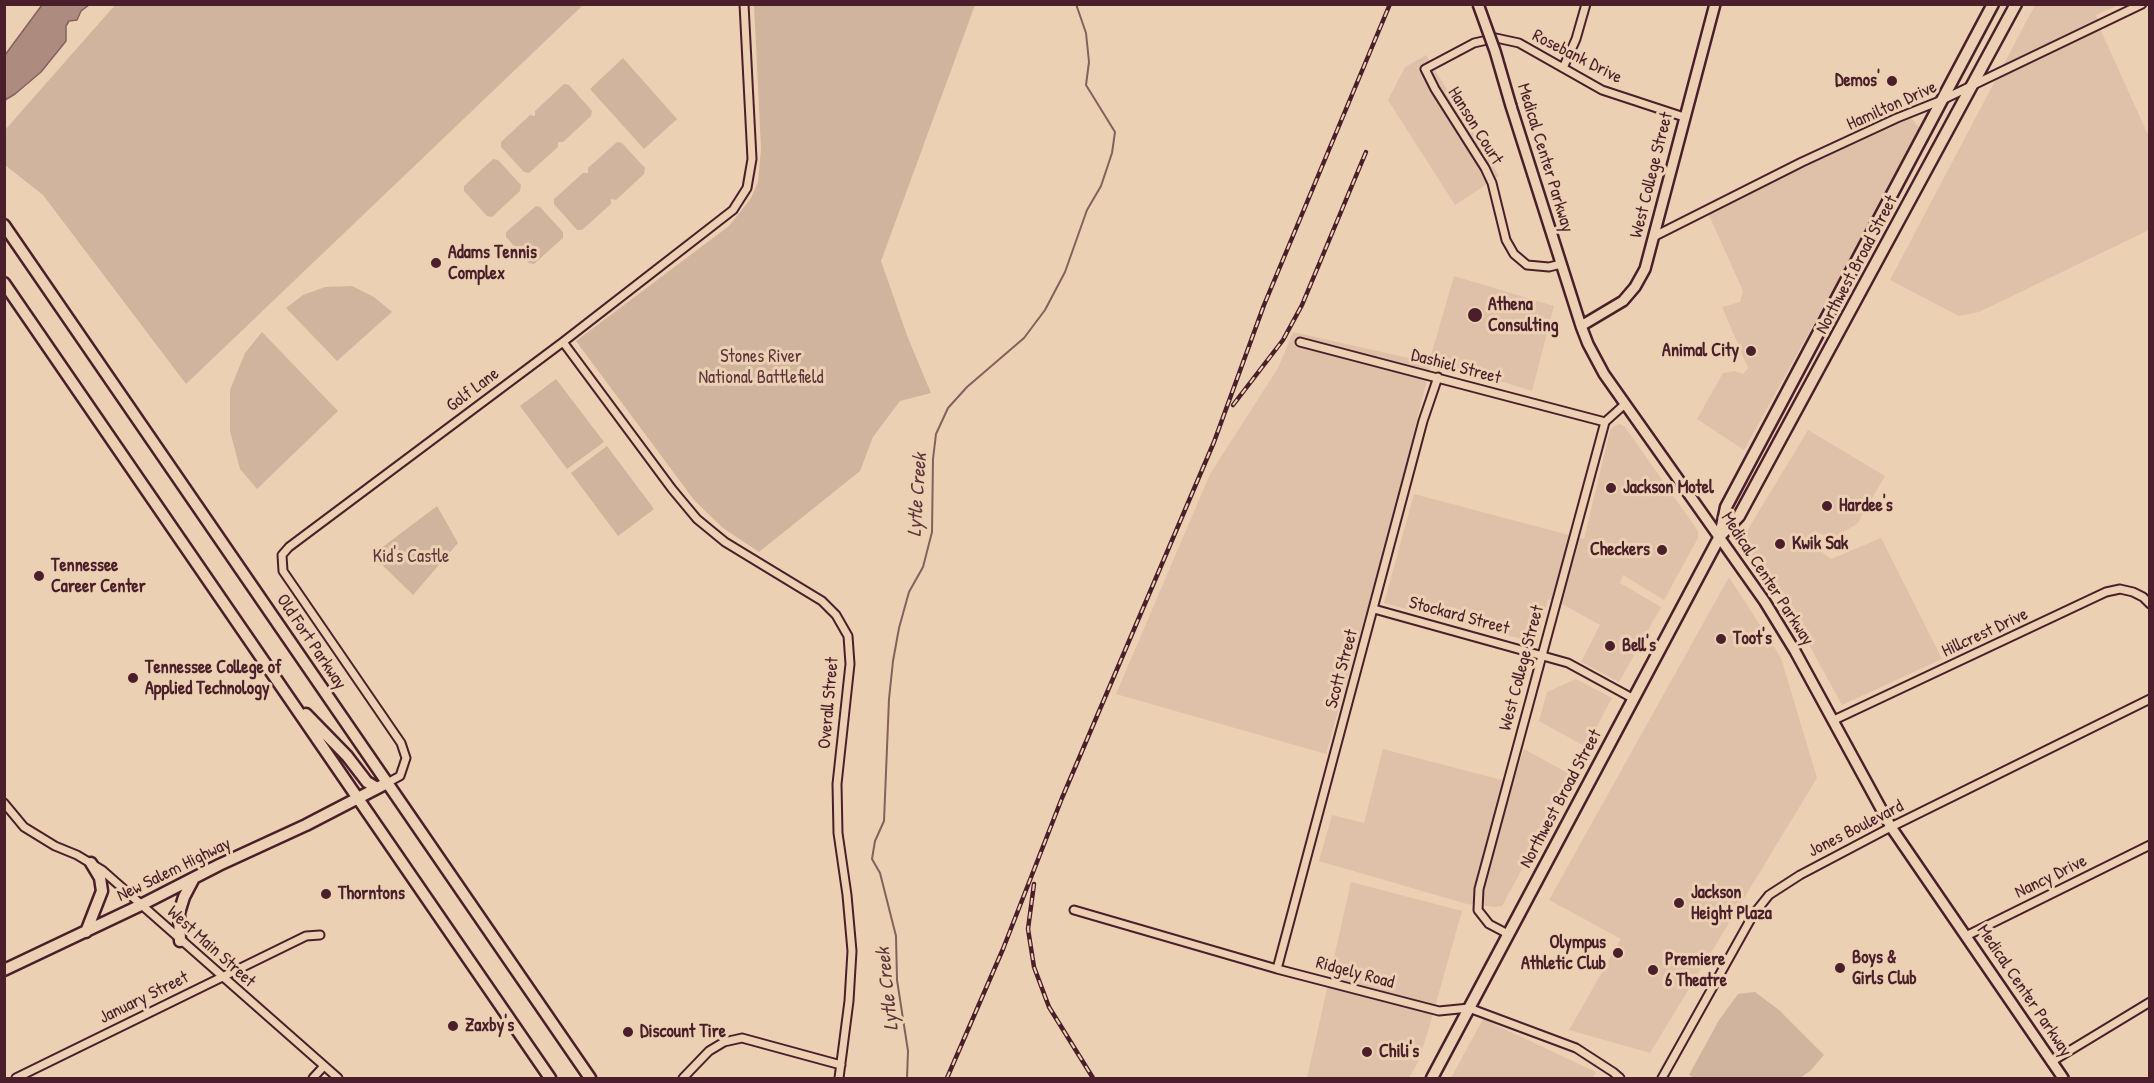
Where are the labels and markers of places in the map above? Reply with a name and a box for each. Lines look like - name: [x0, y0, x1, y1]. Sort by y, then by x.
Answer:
- place label: Demos': [1835, 70, 1880, 92]
- marker: Demos': [1885, 74, 1899, 88]
- place label: Adams Tennis Complex: [448, 242, 537, 284]
- marker: Adams Tennis Complex: [429, 256, 443, 270]
- place label: Athena Consulting: [1488, 294, 1559, 336]
- marker: Athena Consulting: [1466, 306, 1484, 324]
- place label: Animal City: [1662, 340, 1739, 362]
- marker: Animal City: [1744, 344, 1758, 358]
- place label: Jackson Motel: [1623, 477, 1714, 499]
- marker: Jackson Motel: [1604, 481, 1618, 495]
- place label: Hardee's: [1839, 495, 1893, 517]
- marker: Hardee's: [1820, 499, 1834, 513]
- place label: Kwik Sak: [1792, 533, 1848, 555]
- marker: Kwik Sak: [1773, 537, 1787, 551]
- place label: Checkers: [1590, 539, 1650, 561]
- marker: Checkers: [1655, 543, 1669, 557]
- place label: Tennessee Career Center: [51, 555, 146, 598]
- marker: Tennessee Career Center: [32, 569, 46, 583]
- place label: Toot's: [1733, 628, 1772, 650]
- marker: Toot's: [1714, 632, 1728, 646]
- place label: Bell's: [1622, 635, 1656, 657]
- marker: Bell's: [1603, 639, 1617, 653]
- place label: Tennessee College of Applied Technology: [145, 657, 281, 700]
- marker: Tennessee College of Applied Technology: [126, 671, 140, 685]
- place label: Jackson Height Plaza: [1691, 882, 1772, 924]
- place label: Thorntons: [338, 883, 405, 905]
- marker: Thorntons: [319, 887, 333, 901]
- marker: Jackson Height Plaza: [1672, 896, 1686, 910]
- place label: Olympus Athletic Club: [1521, 932, 1606, 974]
- marker: Olympus Athletic Club: [1611, 946, 1625, 960]
- place label: Boys & Girls Club: [1852, 947, 1917, 990]
- place label: Premiere 6 Theatre: [1665, 949, 1727, 992]
- marker: Boys & Girls Club: [1833, 961, 1847, 975]
- marker: Premiere 6 Theatre: [1646, 963, 1660, 977]
- place label: Zaxby's: [465, 1015, 514, 1037]
- marker: Zaxby's: [446, 1019, 460, 1033]
- place label: Discount Tire: [640, 1021, 726, 1043]
- marker: Discount Tire: [621, 1025, 635, 1039]
- place label: Chili's: [1379, 1041, 1419, 1063]
- marker: Chili's: [1360, 1045, 1374, 1059]

